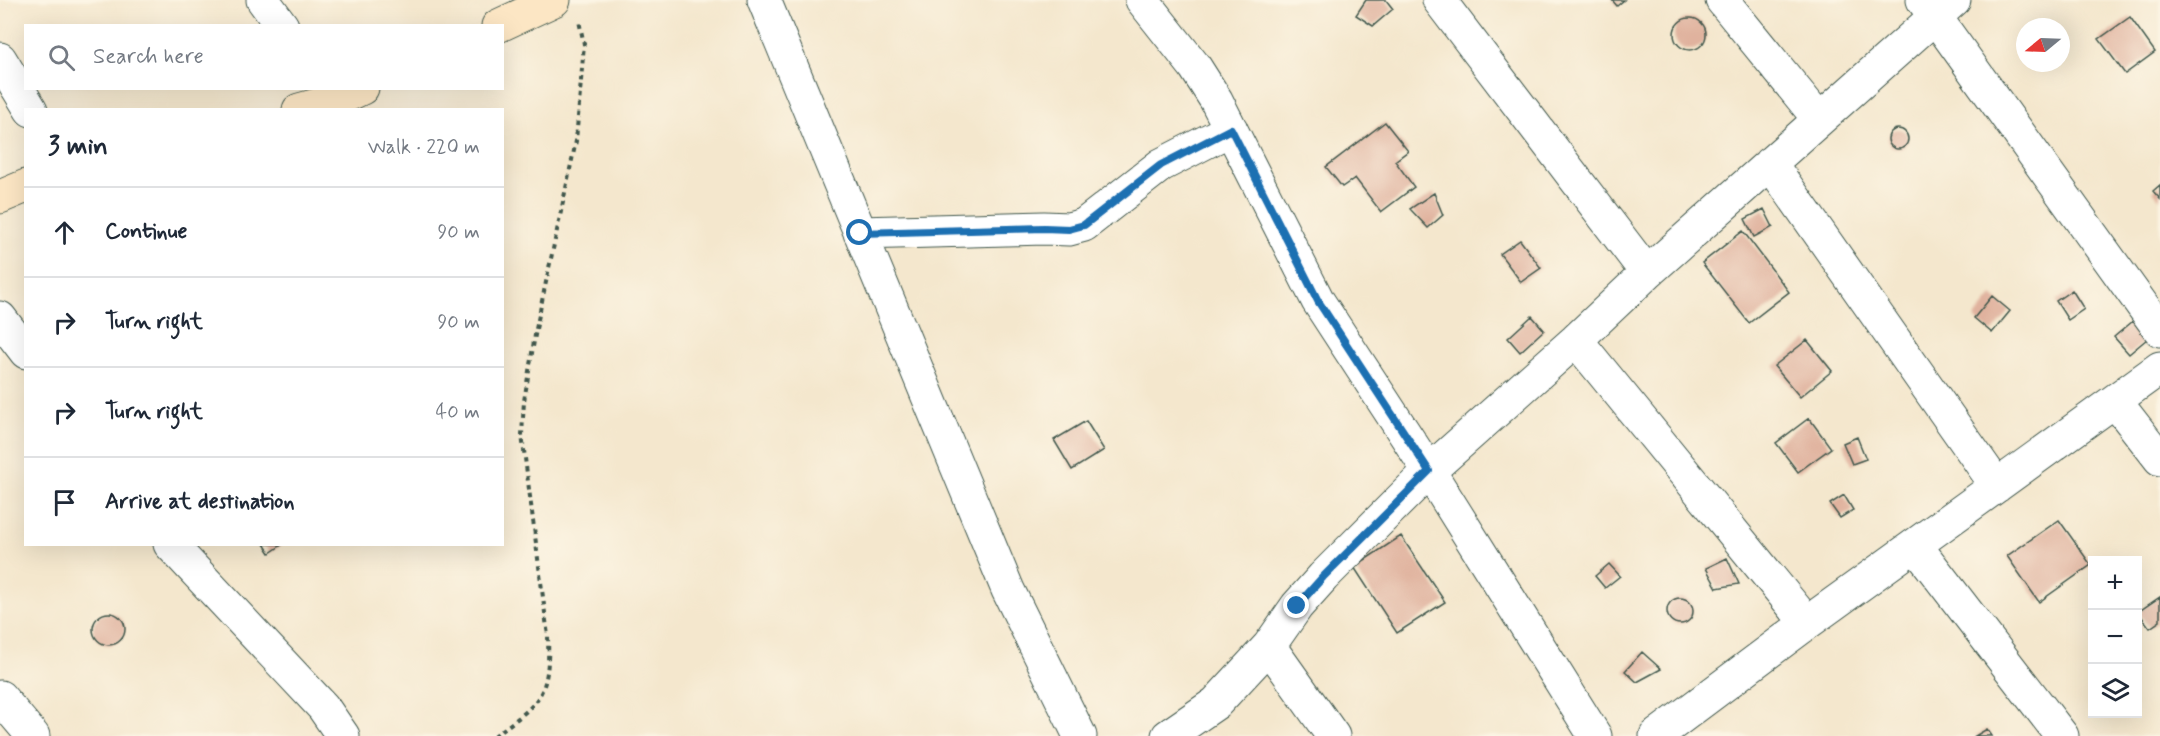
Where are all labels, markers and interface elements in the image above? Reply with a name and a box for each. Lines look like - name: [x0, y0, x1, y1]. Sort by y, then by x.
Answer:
- north arrow: [2016, 18, 2070, 72]
- search box: [24, 24, 504, 90]
- icon: search: [45, 41, 78, 74]
- text: Search here: [93, 43, 204, 71]
- text: 3 min: [48, 130, 108, 164]
- text: Walk · 220 m: [368, 134, 480, 161]
- icon: ahead: [48, 216, 81, 249]
- text: Continue: [105, 218, 187, 246]
- text: 90 m: [437, 219, 480, 246]
- route start: [846, 219, 872, 245]
- icon: right: [48, 306, 81, 339]
- text: Turn right: [105, 308, 203, 336]
- text: 90 m: [437, 309, 480, 336]
- icon: right: [48, 396, 81, 429]
- text: Turn right: [105, 398, 203, 426]
- text: 40 m: [436, 399, 480, 426]
- icon: arrive: [48, 486, 81, 519]
- text: Arrive at destination: [105, 488, 295, 516]
- map controls: [2088, 556, 2142, 718]
- button: +: [2088, 556, 2142, 610]
- route end: [1283, 592, 1309, 618]
- button: −: [2088, 610, 2142, 664]
- button: layers: [2088, 664, 2142, 718]

